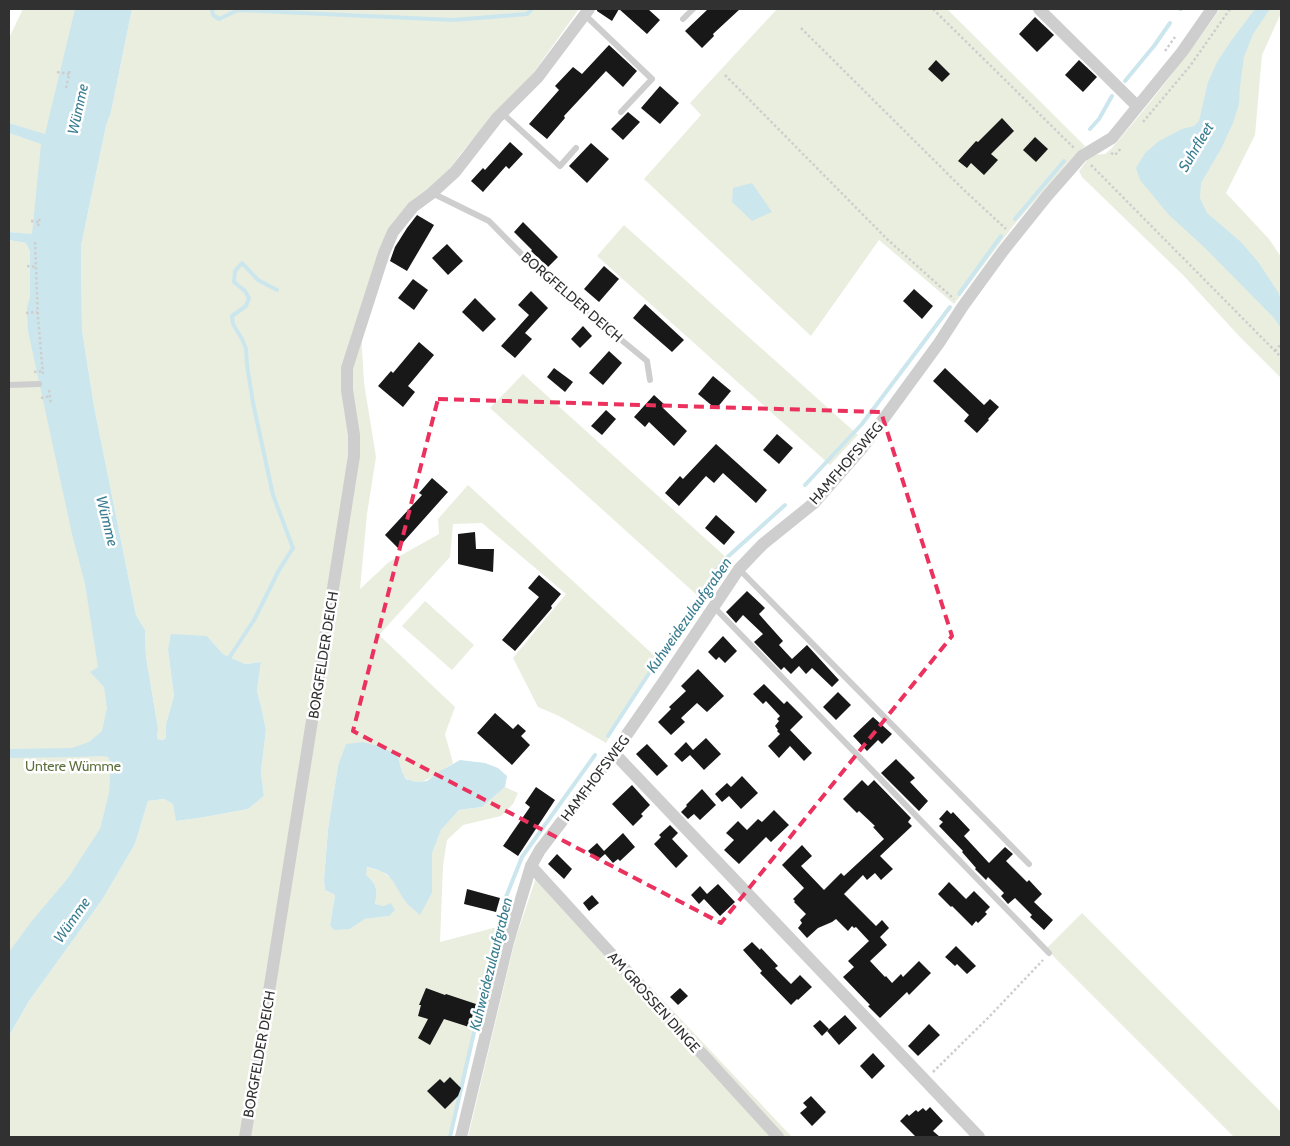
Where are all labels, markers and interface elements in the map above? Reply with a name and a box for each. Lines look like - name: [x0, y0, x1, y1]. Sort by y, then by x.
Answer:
- water label: Wümme: [64, 82, 92, 136]
- water label: Suhrfleet: [1174, 119, 1218, 175]
- street label: BORGFELDER DEICH: [518, 248, 626, 346]
- street label: HAMFHOFSWEG: [805, 418, 887, 508]
- water label: Wümme: [92, 494, 122, 548]
- water label: Kuhweidezulaufgraben: [642, 554, 736, 676]
- street label: BORGFELDER DEICH: [304, 590, 342, 720]
- street label: HAMFHOFSWEG: [557, 731, 633, 825]
- park label: Untere Wümme: [25, 757, 121, 775]
- water label: Wümme: [50, 894, 94, 946]
- water label: Kuhweidezulaufgraben: [466, 896, 516, 1032]
- street label: AM GROSSEN DINGE: [604, 948, 704, 1056]
- street label: BORGFELDER DEICH: [239, 989, 279, 1119]

